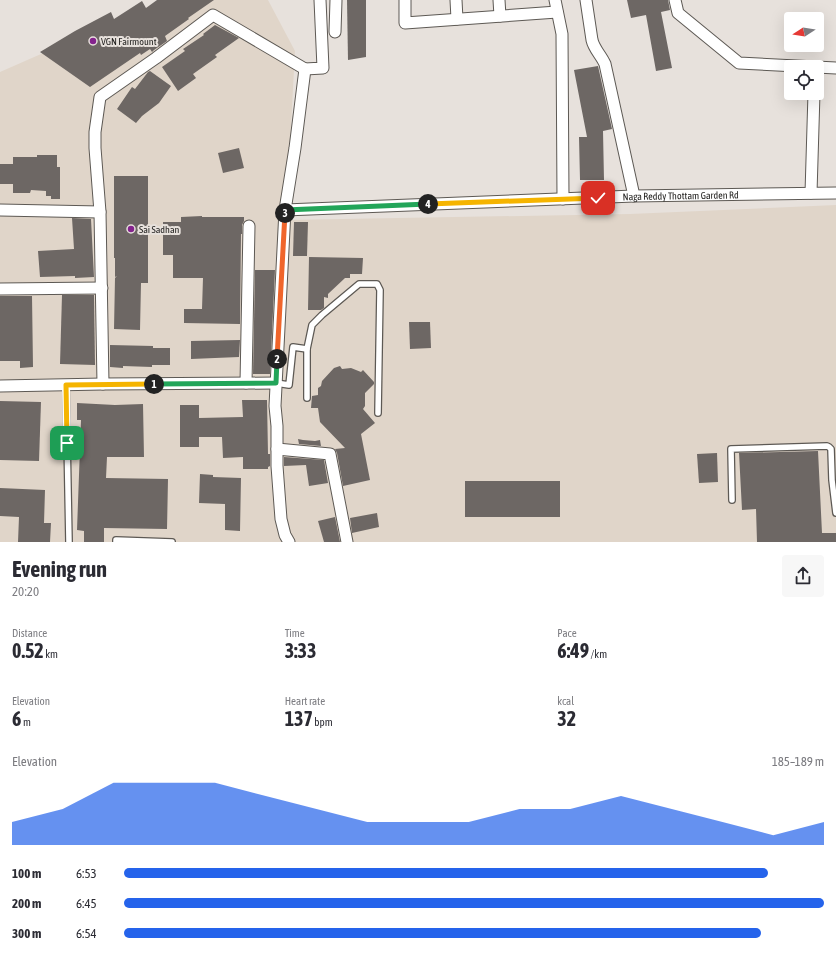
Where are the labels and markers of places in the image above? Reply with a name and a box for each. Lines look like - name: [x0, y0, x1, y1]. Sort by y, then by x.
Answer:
- marker: VGN Fairmount: [88, 36, 98, 46]
- place label: VGN Fairmount: [101, 36, 157, 47]
- pin: [581, 181, 615, 215]
- pin: 4: [418, 194, 438, 214]
- pin: 3: [275, 203, 295, 223]
- marker: Sai Sadhan: [126, 224, 136, 234]
- place label: Sai Sadhan: [139, 224, 180, 235]
- pin: 2: [267, 349, 287, 369]
- pin: 1: [144, 374, 164, 394]
- pin: [50, 426, 84, 460]

